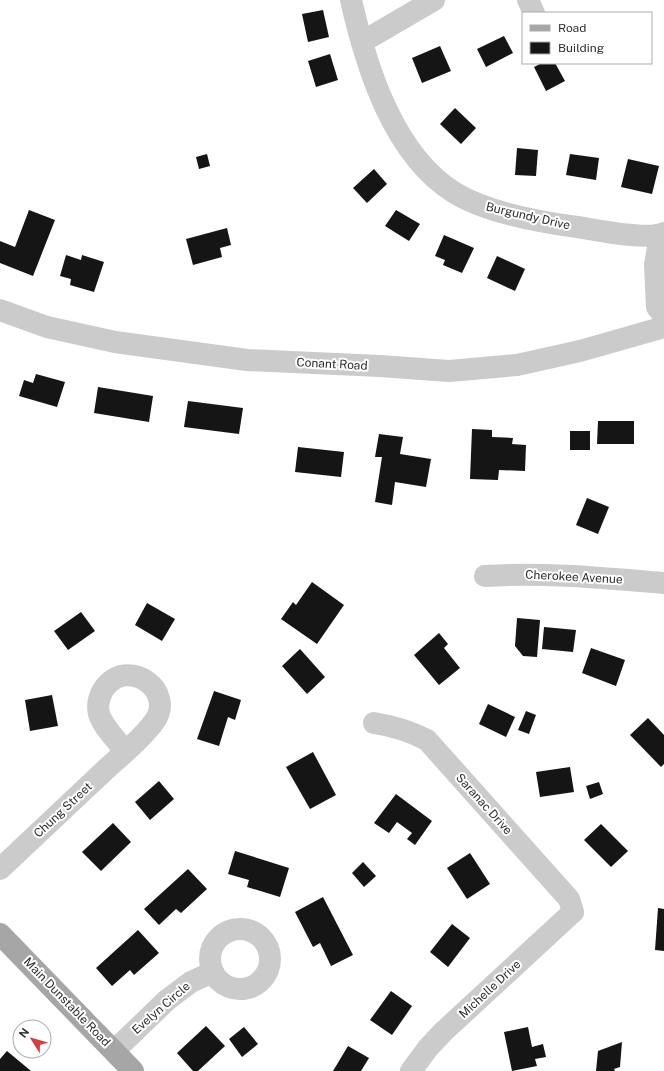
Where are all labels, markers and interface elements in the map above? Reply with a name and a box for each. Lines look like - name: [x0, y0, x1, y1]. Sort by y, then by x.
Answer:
- legend: [522, 12, 652, 64]
- text: Road: [558, 21, 586, 35]
- text: Building: [558, 41, 604, 55]
- street label: Burgundy Drive: [485, 200, 572, 233]
- street label: Conant Road: [296, 355, 368, 373]
- street label: Cherokee Avenue: [525, 567, 623, 587]
- street label: Saranac Drive: [453, 771, 515, 838]
- street label: Chung Street: [31, 779, 95, 841]
- street label: Main Dunstable Road: [21, 955, 113, 1049]
- street label: Michelle Drive: [456, 957, 524, 1021]
- street label: Evelyn Circle: [129, 979, 193, 1037]
- north arrow: [12, 1019, 52, 1059]
- text: N: [17, 1026, 31, 1040]

